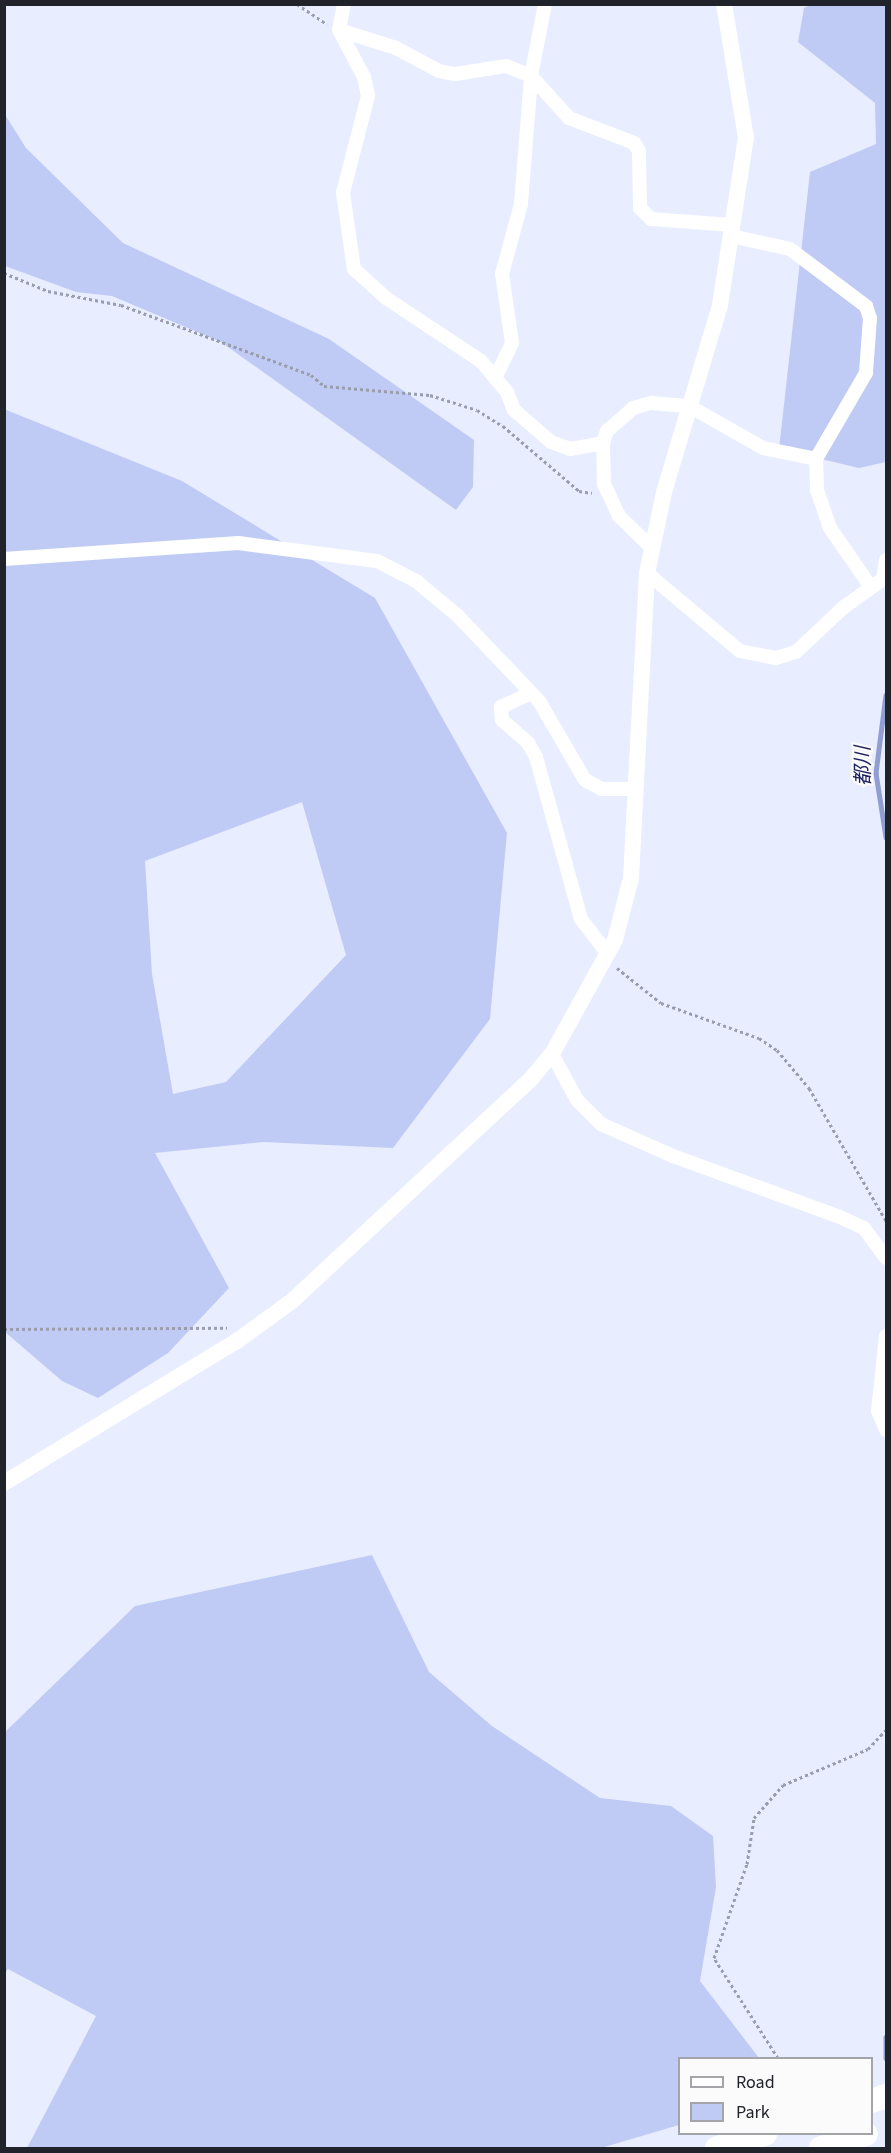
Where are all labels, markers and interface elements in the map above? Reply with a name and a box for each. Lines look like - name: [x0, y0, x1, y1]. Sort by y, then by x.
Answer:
- water label: 都川: [852, 746, 876, 786]
- legend: [678, 2057, 873, 2135]
- text: Road: [736, 2070, 775, 2095]
- text: Park: [736, 2100, 770, 2125]

